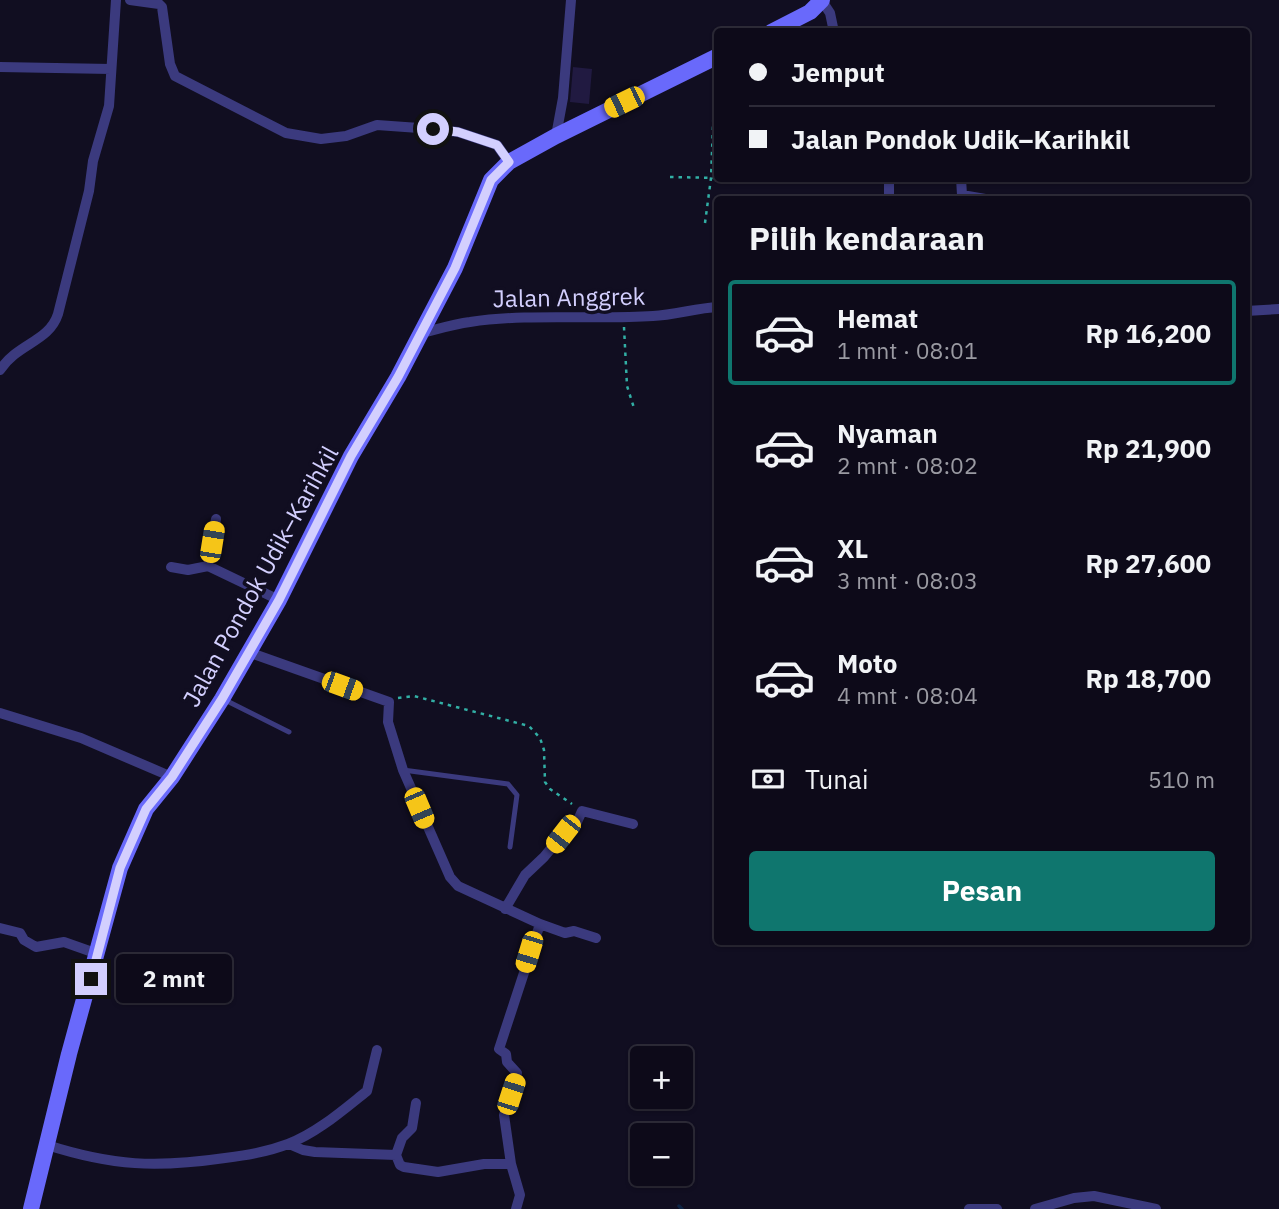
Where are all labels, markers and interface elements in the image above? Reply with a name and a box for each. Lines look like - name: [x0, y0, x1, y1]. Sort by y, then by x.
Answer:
- text: Jemput: [791, 55, 885, 89]
- car: [601, 83, 648, 121]
- route start: [417, 113, 449, 145]
- text: Jalan Pondok Udik–Karihkil: [791, 122, 1130, 156]
- text: Pilih kendaraan: [749, 217, 985, 259]
- street label: Jalan Anggrek: [492, 280, 646, 314]
- icon: car: [753, 301, 816, 364]
- text: Hemat: [837, 301, 918, 335]
- text: Rp 16,200: [1085, 316, 1211, 350]
- text: 1 mnt · 08:01: [837, 335, 978, 365]
- icon: car: [753, 416, 816, 479]
- text: Nyaman: [837, 416, 938, 450]
- text: Rp 21,900: [1085, 431, 1211, 465]
- street label: Jalan Pondok Udik–Karihkil: [175, 440, 345, 712]
- text: 2 mnt · 08:02: [837, 450, 978, 480]
- car: [199, 520, 226, 564]
- icon: car: [753, 531, 816, 594]
- text: XL: [837, 531, 868, 565]
- text: Rp 27,600: [1085, 546, 1211, 580]
- text: 3 mnt · 08:03: [837, 565, 978, 595]
- icon: car: [753, 646, 816, 709]
- text: Moto: [837, 646, 897, 680]
- text: Rp 18,700: [1085, 661, 1211, 695]
- car: [319, 669, 366, 703]
- text: 4 mnt · 08:04: [837, 680, 978, 710]
- icon: cash: [749, 760, 787, 798]
- text: Tunai: [805, 762, 869, 796]
- text: 510 m: [1148, 764, 1215, 794]
- car: [402, 785, 437, 831]
- car: [542, 811, 585, 857]
- button: Pesan: [749, 851, 1215, 931]
- car: [513, 929, 546, 975]
- callout: 2 mnt: [116, 954, 231, 1004]
- route end: [75, 963, 107, 995]
- text: 2 mnt: [143, 963, 205, 993]
- map controls: [630, 1046, 693, 1186]
- button: +: [630, 1046, 693, 1109]
- car: [495, 1071, 528, 1117]
- button: −: [630, 1123, 693, 1186]

